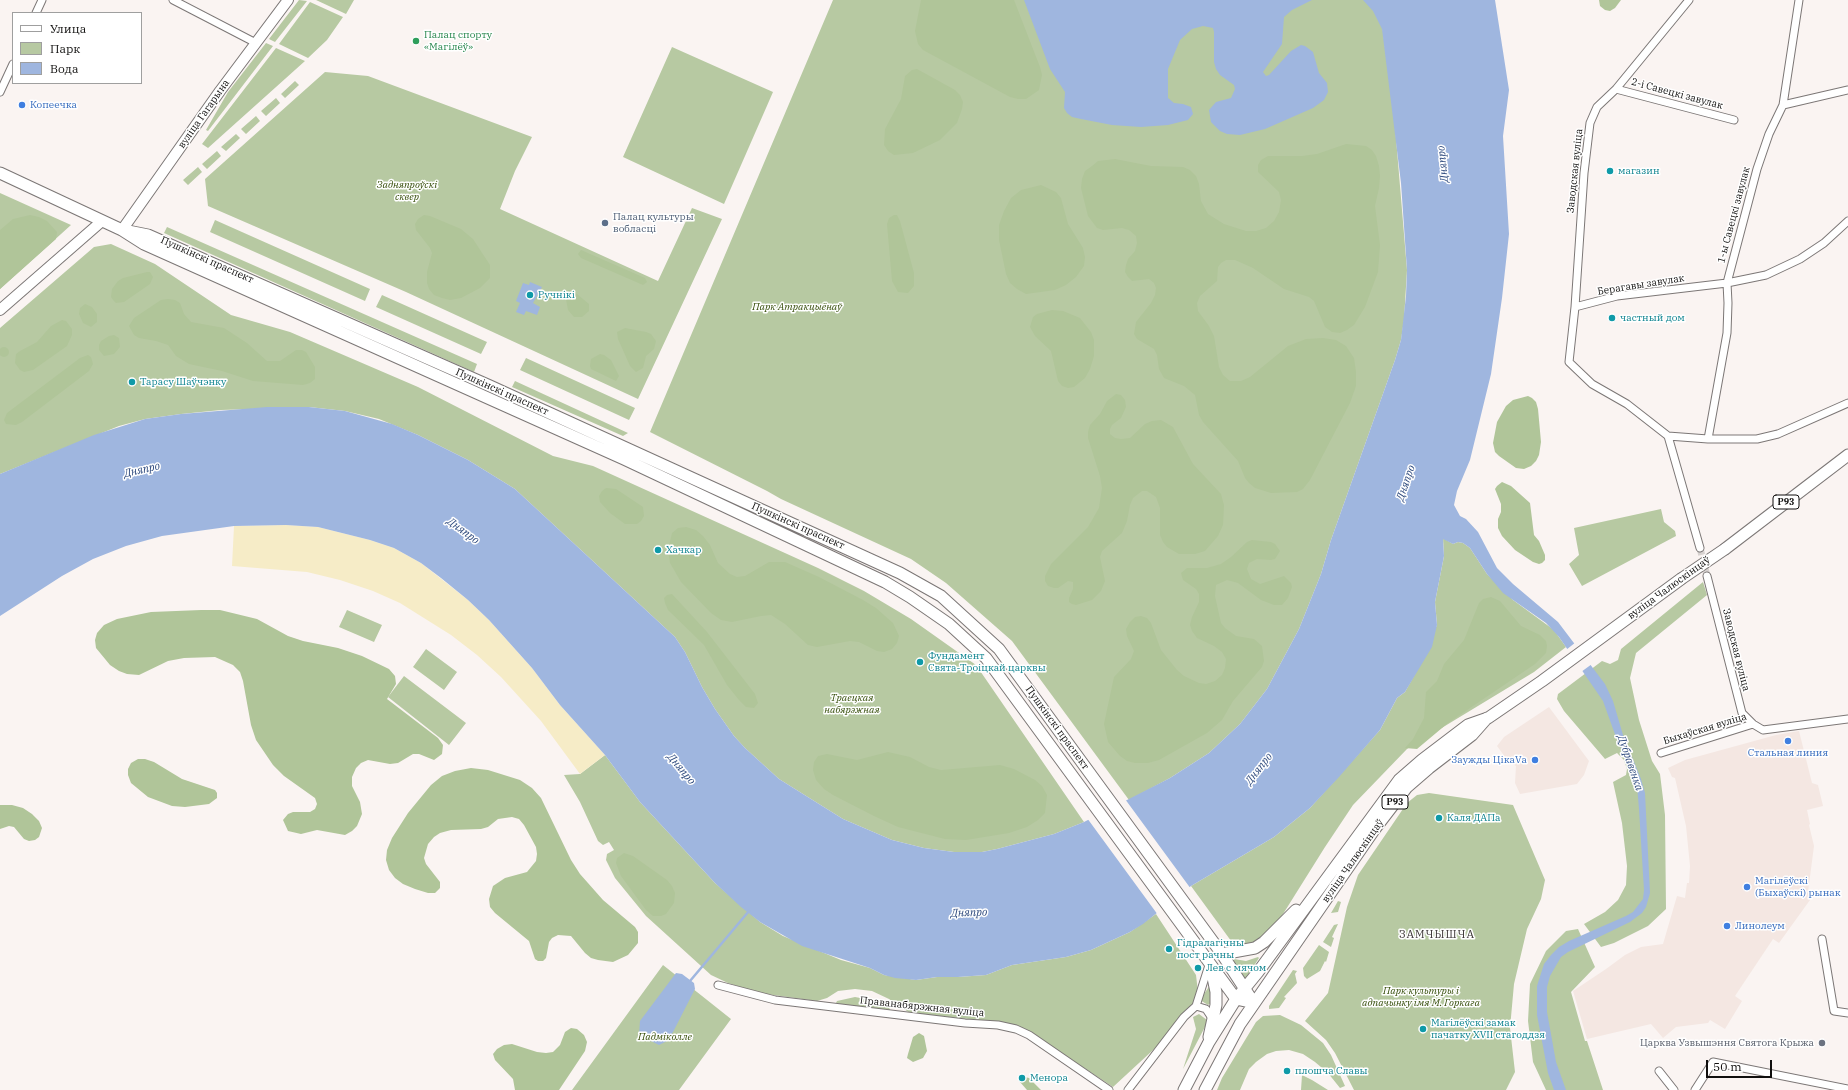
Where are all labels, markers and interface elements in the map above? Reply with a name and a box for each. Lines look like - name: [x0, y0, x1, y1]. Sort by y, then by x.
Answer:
- legend: [12, 12, 142, 84]
- text: Улица: [50, 21, 86, 36]
- place label: Палац спорту «Магілёў»: [424, 29, 492, 52]
- marker: Палац спорту «Магілёў»: [411, 36, 421, 46]
- text: Парк: [50, 41, 80, 56]
- text: Вода: [50, 61, 78, 76]
- street label: 2-і Савецкі завулак: [1630, 76, 1724, 112]
- street label: вуліца Гагарына: [176, 77, 232, 151]
- place label: Копеечка: [30, 99, 77, 111]
- marker: Копеечка: [17, 100, 27, 110]
- street label: Заводская вуліца: [1565, 128, 1585, 214]
- water label: Дняпро: [1435, 145, 1451, 183]
- place label: магазин: [1618, 165, 1660, 177]
- street label: 1-ы Савецкі завулак: [1715, 165, 1753, 265]
- marker: магазин: [1605, 166, 1615, 176]
- park label: Задняпроўскі сквер: [377, 179, 437, 202]
- place label: Палац культуры вобласці: [613, 211, 694, 234]
- marker: Палац культуры вобласці: [600, 218, 610, 228]
- street label: Пушкінскі праспект: [159, 234, 255, 286]
- street label: Берагавы завулак: [1597, 272, 1685, 298]
- place label: Ручнікі: [538, 289, 575, 301]
- marker: Ручнікі: [525, 290, 535, 300]
- park label: Парк Атракцыёнаў: [752, 301, 842, 313]
- place label: частный дом: [1620, 312, 1685, 324]
- marker: частный дом: [1607, 313, 1617, 323]
- street label: Пушкінскі праспект: [454, 366, 550, 418]
- place label: Тарасу Шаўчэнку: [140, 376, 226, 388]
- marker: Тарасу Шаўчэнку: [127, 377, 137, 387]
- water label: Дняпро: [123, 459, 161, 481]
- water label: Дняпро: [1394, 463, 1418, 503]
- road number: Р93: [1773, 495, 1799, 509]
- street label: Пушкінскі праспект: [750, 500, 846, 552]
- water label: Дняпро: [444, 515, 482, 547]
- place label: Хачкар: [666, 544, 701, 556]
- marker: Хачкар: [653, 545, 663, 555]
- street label: вуліца Чалюскінцаў: [1625, 554, 1713, 622]
- street label: Заводская вуліца: [1720, 607, 1752, 693]
- place label: Фундамент Свята-Троіцкай царквы: [928, 650, 1046, 674]
- marker: Фундамент Свята-Троіцкай царквы: [915, 657, 925, 667]
- street label: Пушкінскі праспект: [1023, 684, 1091, 772]
- park label: Траецкая набярэжная: [824, 692, 880, 716]
- street label: Быхаўская вуліца: [1662, 711, 1748, 747]
- water label: Дубравенка: [1614, 733, 1646, 793]
- marker: Стальная линия: [1783, 736, 1793, 746]
- place label: Стальная линия: [1748, 747, 1828, 759]
- water label: Дняпро: [1242, 750, 1276, 788]
- water label: Дняпро: [664, 751, 698, 787]
- place label: Заужды ЦікаVа: [1451, 754, 1527, 766]
- marker: Заужды ЦікаVа: [1530, 755, 1540, 765]
- road number: Р93: [1382, 795, 1408, 809]
- place label: Каля ДАПа: [1447, 812, 1501, 824]
- marker: Каля ДАПа: [1434, 813, 1444, 823]
- street label: вуліца Чалюскінцаў: [1320, 817, 1386, 905]
- place label: Магілёўскі (Быхаўскі) рынак: [1755, 875, 1840, 898]
- marker: Магілёўскі (Быхаўскі) рынак: [1742, 882, 1752, 892]
- water label: Дняпро: [950, 906, 988, 920]
- place label: Линолеум: [1735, 920, 1785, 932]
- marker: Линолеум: [1722, 921, 1732, 931]
- district label: ЗАМЧЫШЧА: [1399, 928, 1475, 942]
- place label: Гідралагічны пост рачны: [1177, 937, 1244, 960]
- marker: Гідралагічны пост рачны: [1164, 944, 1174, 954]
- place label: Лев с мячом: [1206, 962, 1266, 974]
- marker: Лев с мячом: [1193, 963, 1203, 973]
- park label: Парк культуры і адпачынку імя М. Горкага: [1362, 985, 1480, 1008]
- street label: Праванабярэжная вуліца: [859, 994, 985, 1020]
- place label: Магілёўскі замак пачатку XVII стагоддзя: [1431, 1017, 1545, 1040]
- marker: Магілёўскі замак пачатку XVII стагоддзя: [1418, 1024, 1428, 1034]
- park label: Падміколле: [638, 1031, 692, 1043]
- place label: Царква Узвышэння Святога Крыжа: [1640, 1037, 1814, 1049]
- marker: Царква Узвышэння Святога Крыжа: [1817, 1038, 1827, 1048]
- scale bar: [1708, 1052, 1774, 1078]
- text: 50 m: [1713, 1059, 1742, 1074]
- place label: плошча Славы: [1295, 1065, 1368, 1077]
- marker: плошча Славы: [1282, 1066, 1292, 1076]
- place label: Менора: [1030, 1072, 1068, 1084]
- marker: Менора: [1017, 1073, 1027, 1083]

